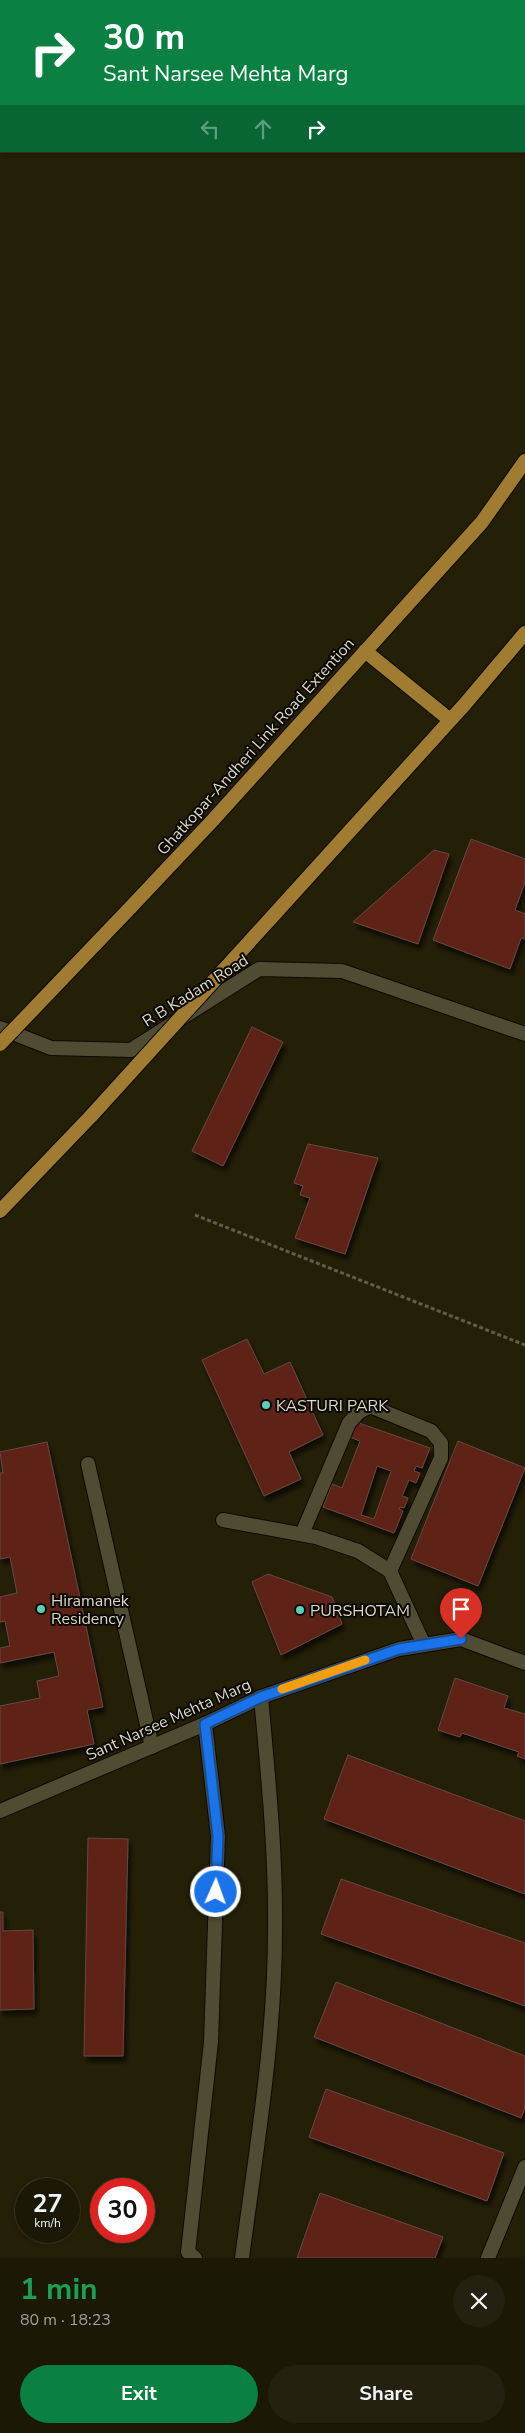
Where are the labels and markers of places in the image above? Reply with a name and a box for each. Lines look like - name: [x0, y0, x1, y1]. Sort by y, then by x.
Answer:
- place label: KASTURI PARK: [276, 1395, 389, 1417]
- marker: KASTURI PARK: [260, 1399, 272, 1411]
- pin: [440, 1588, 482, 1639]
- place label: Hiramanek Residency: [51, 1590, 130, 1630]
- place label: PURSHOTAM: [310, 1600, 410, 1622]
- marker: Hiramanek Residency: [35, 1603, 47, 1615]
- marker: PURSHOTAM: [294, 1604, 306, 1616]

